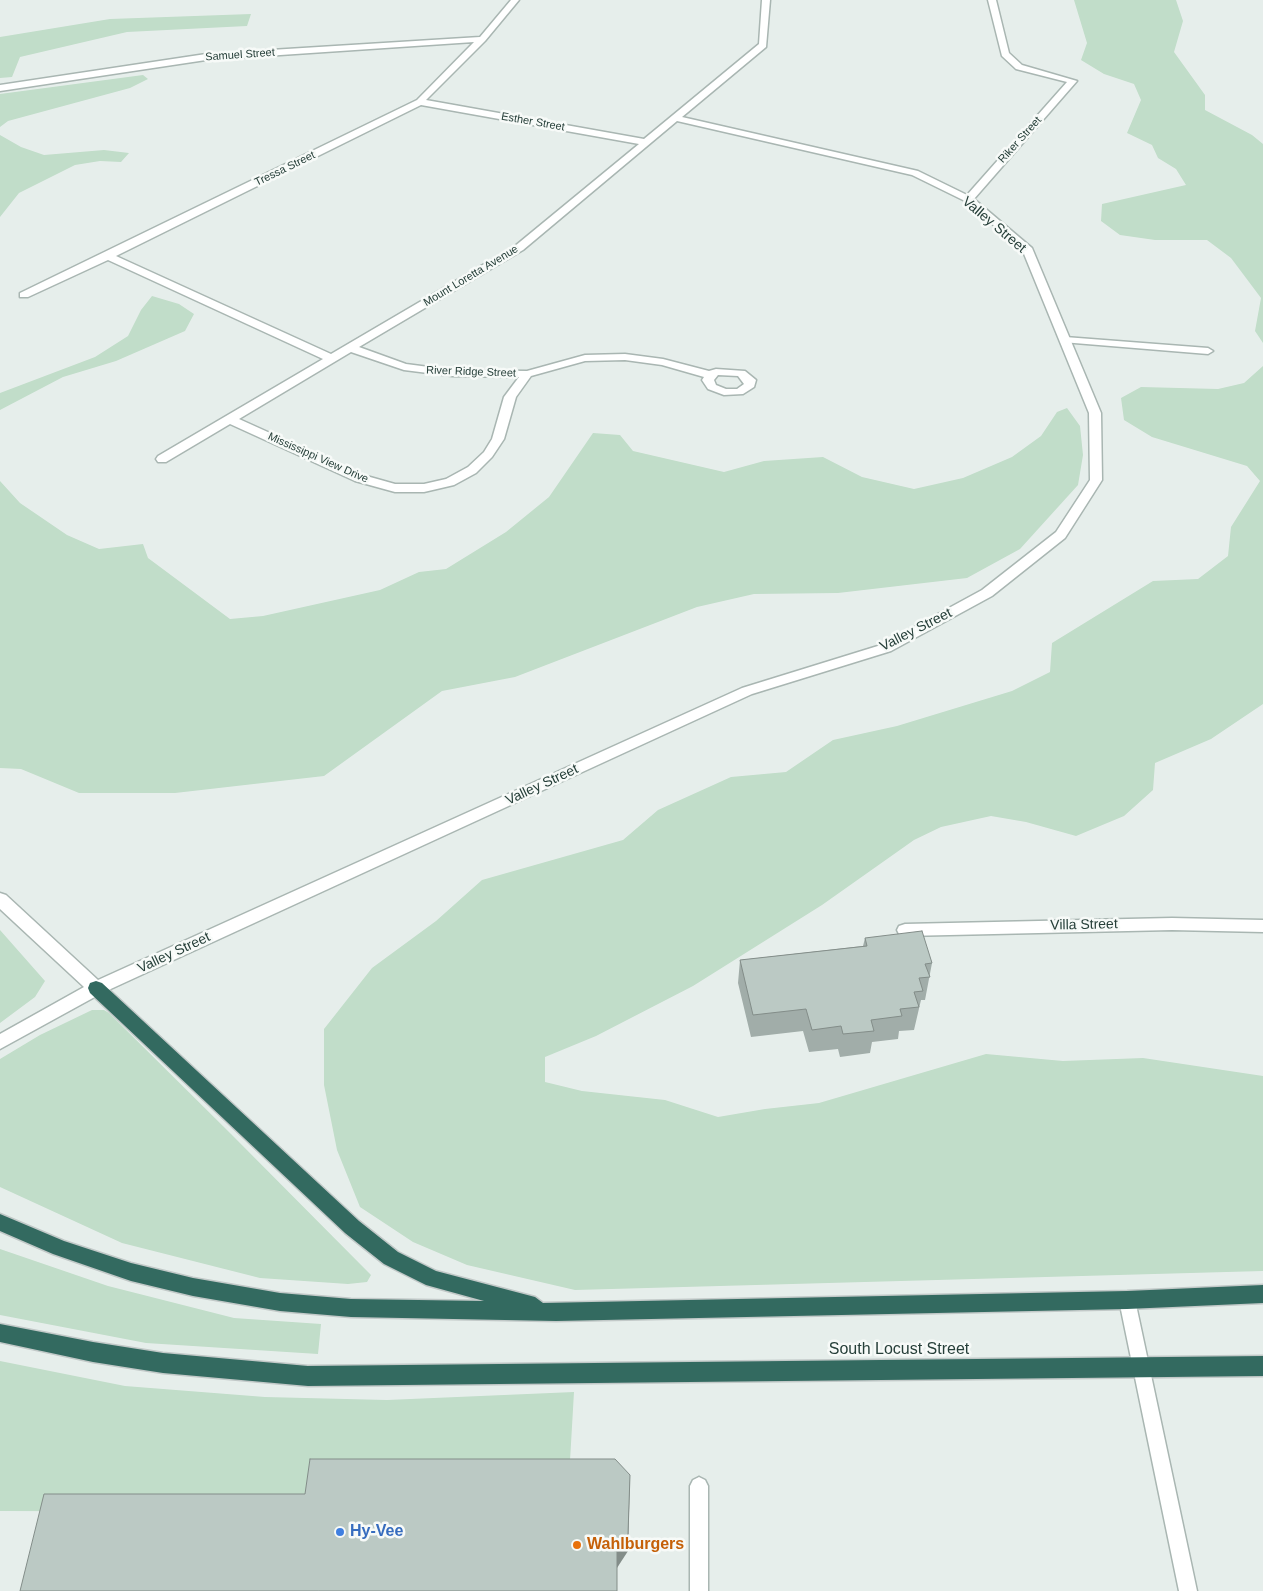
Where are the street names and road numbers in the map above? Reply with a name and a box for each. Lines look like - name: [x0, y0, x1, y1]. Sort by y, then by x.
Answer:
- street label: Samuel Street: [205, 46, 275, 64]
- street label: Esther Street: [500, 110, 566, 134]
- street label: Riker Street: [996, 114, 1044, 166]
- street label: Tressa Street: [253, 149, 317, 189]
- street label: Valley Street: [959, 193, 1029, 257]
- street label: Mount Loretta Avenue: [421, 243, 521, 309]
- street label: River Ridge Street: [426, 364, 516, 380]
- street label: Mississippi View Drive: [266, 430, 370, 486]
- street label: Valley Street: [877, 605, 955, 655]
- street label: Valley Street: [503, 761, 581, 809]
- street label: Villa Street: [1050, 916, 1118, 934]
- street label: Valley Street: [135, 929, 213, 977]
- street label: South Locust Street: [829, 1340, 969, 1360]

